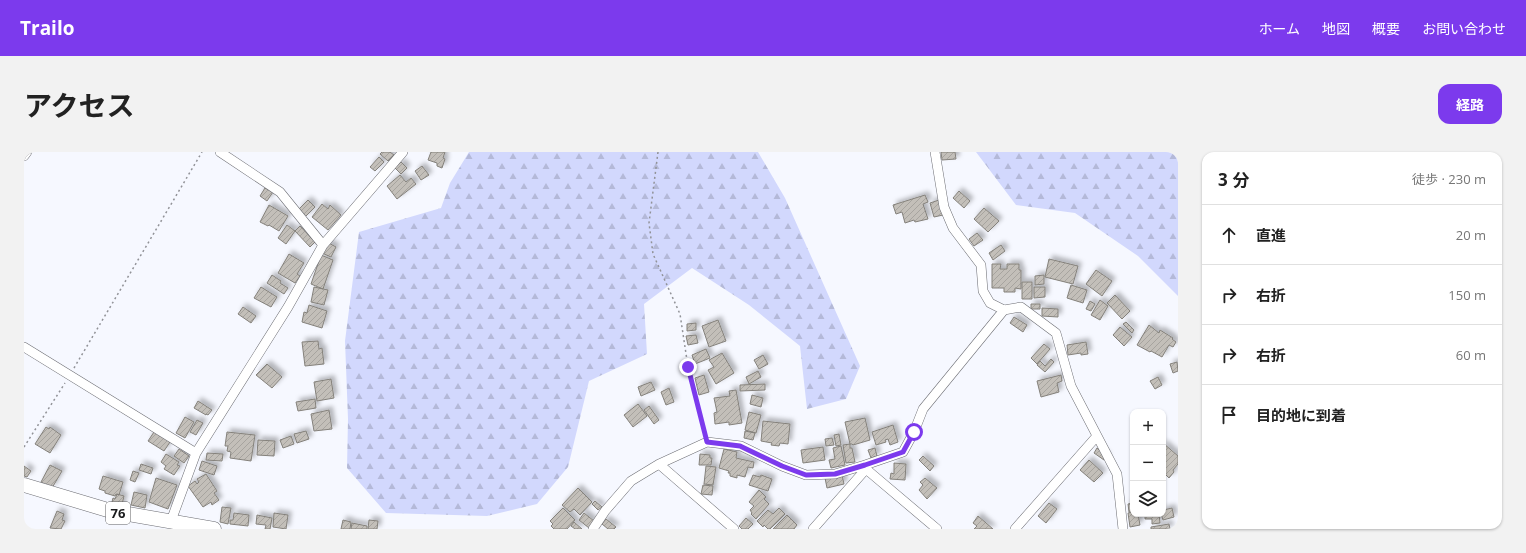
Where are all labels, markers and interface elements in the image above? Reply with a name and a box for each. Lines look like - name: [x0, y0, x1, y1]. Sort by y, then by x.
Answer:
- text: Trailo: [20, 15, 74, 41]
- text: ホーム: [1258, 19, 1300, 38]
- text: 地図: [1322, 19, 1350, 38]
- text: 概要: [1372, 19, 1400, 38]
- text: お問い合わせ: [1422, 19, 1506, 38]
- button: 経路: [1438, 84, 1502, 124]
- text: アクセス: [24, 86, 135, 124]
- text: 3 分: [1218, 168, 1249, 191]
- text: 徒歩 · 230 m: [1412, 170, 1486, 188]
- icon: ahead: [1218, 224, 1240, 246]
- text: 直進: [1256, 225, 1286, 245]
- text: 20 m: [1456, 226, 1486, 244]
- icon: right: [1218, 284, 1240, 306]
- text: 右折: [1256, 285, 1286, 305]
- text: 150 m: [1448, 286, 1486, 304]
- icon: right: [1218, 344, 1240, 366]
- text: 右折: [1256, 345, 1286, 365]
- text: 60 m: [1456, 346, 1486, 364]
- route end: [679, 358, 697, 376]
- icon: arrive: [1218, 404, 1240, 426]
- text: 目的地に到着: [1256, 405, 1346, 425]
- map controls: [1130, 409, 1166, 517]
- button: +: [1130, 409, 1166, 445]
- route start: [905, 423, 923, 441]
- button: −: [1130, 445, 1166, 481]
- button: layers: [1130, 481, 1166, 517]
- road number: 76: [106, 502, 130, 524]

